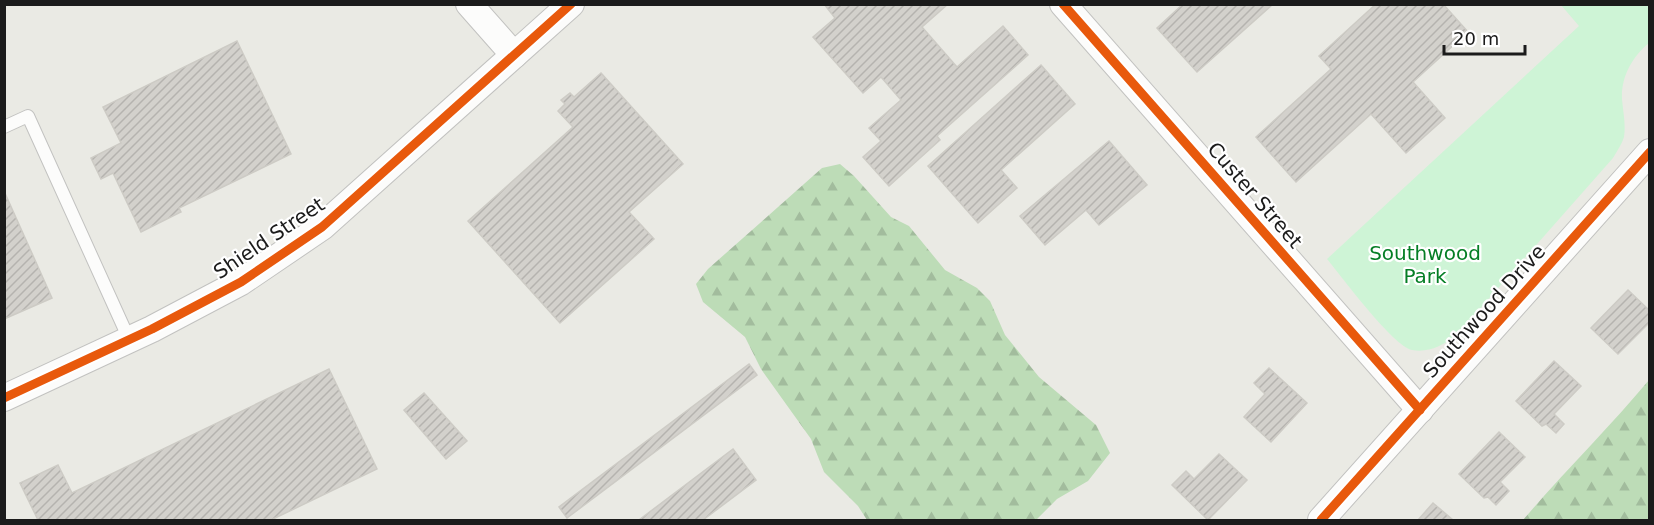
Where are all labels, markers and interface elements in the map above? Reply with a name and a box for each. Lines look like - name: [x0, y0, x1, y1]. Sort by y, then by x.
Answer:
- scale bar: [1444, 18, 1525, 56]
- text: 20 m: [1453, 28, 1499, 49]
- street label: Custer Street: [1202, 137, 1308, 253]
- street label: Shield Street: [209, 192, 329, 284]
- street label: Southwood Drive: [1418, 239, 1550, 383]
- park label: Southwood Park: [1369, 241, 1481, 288]

